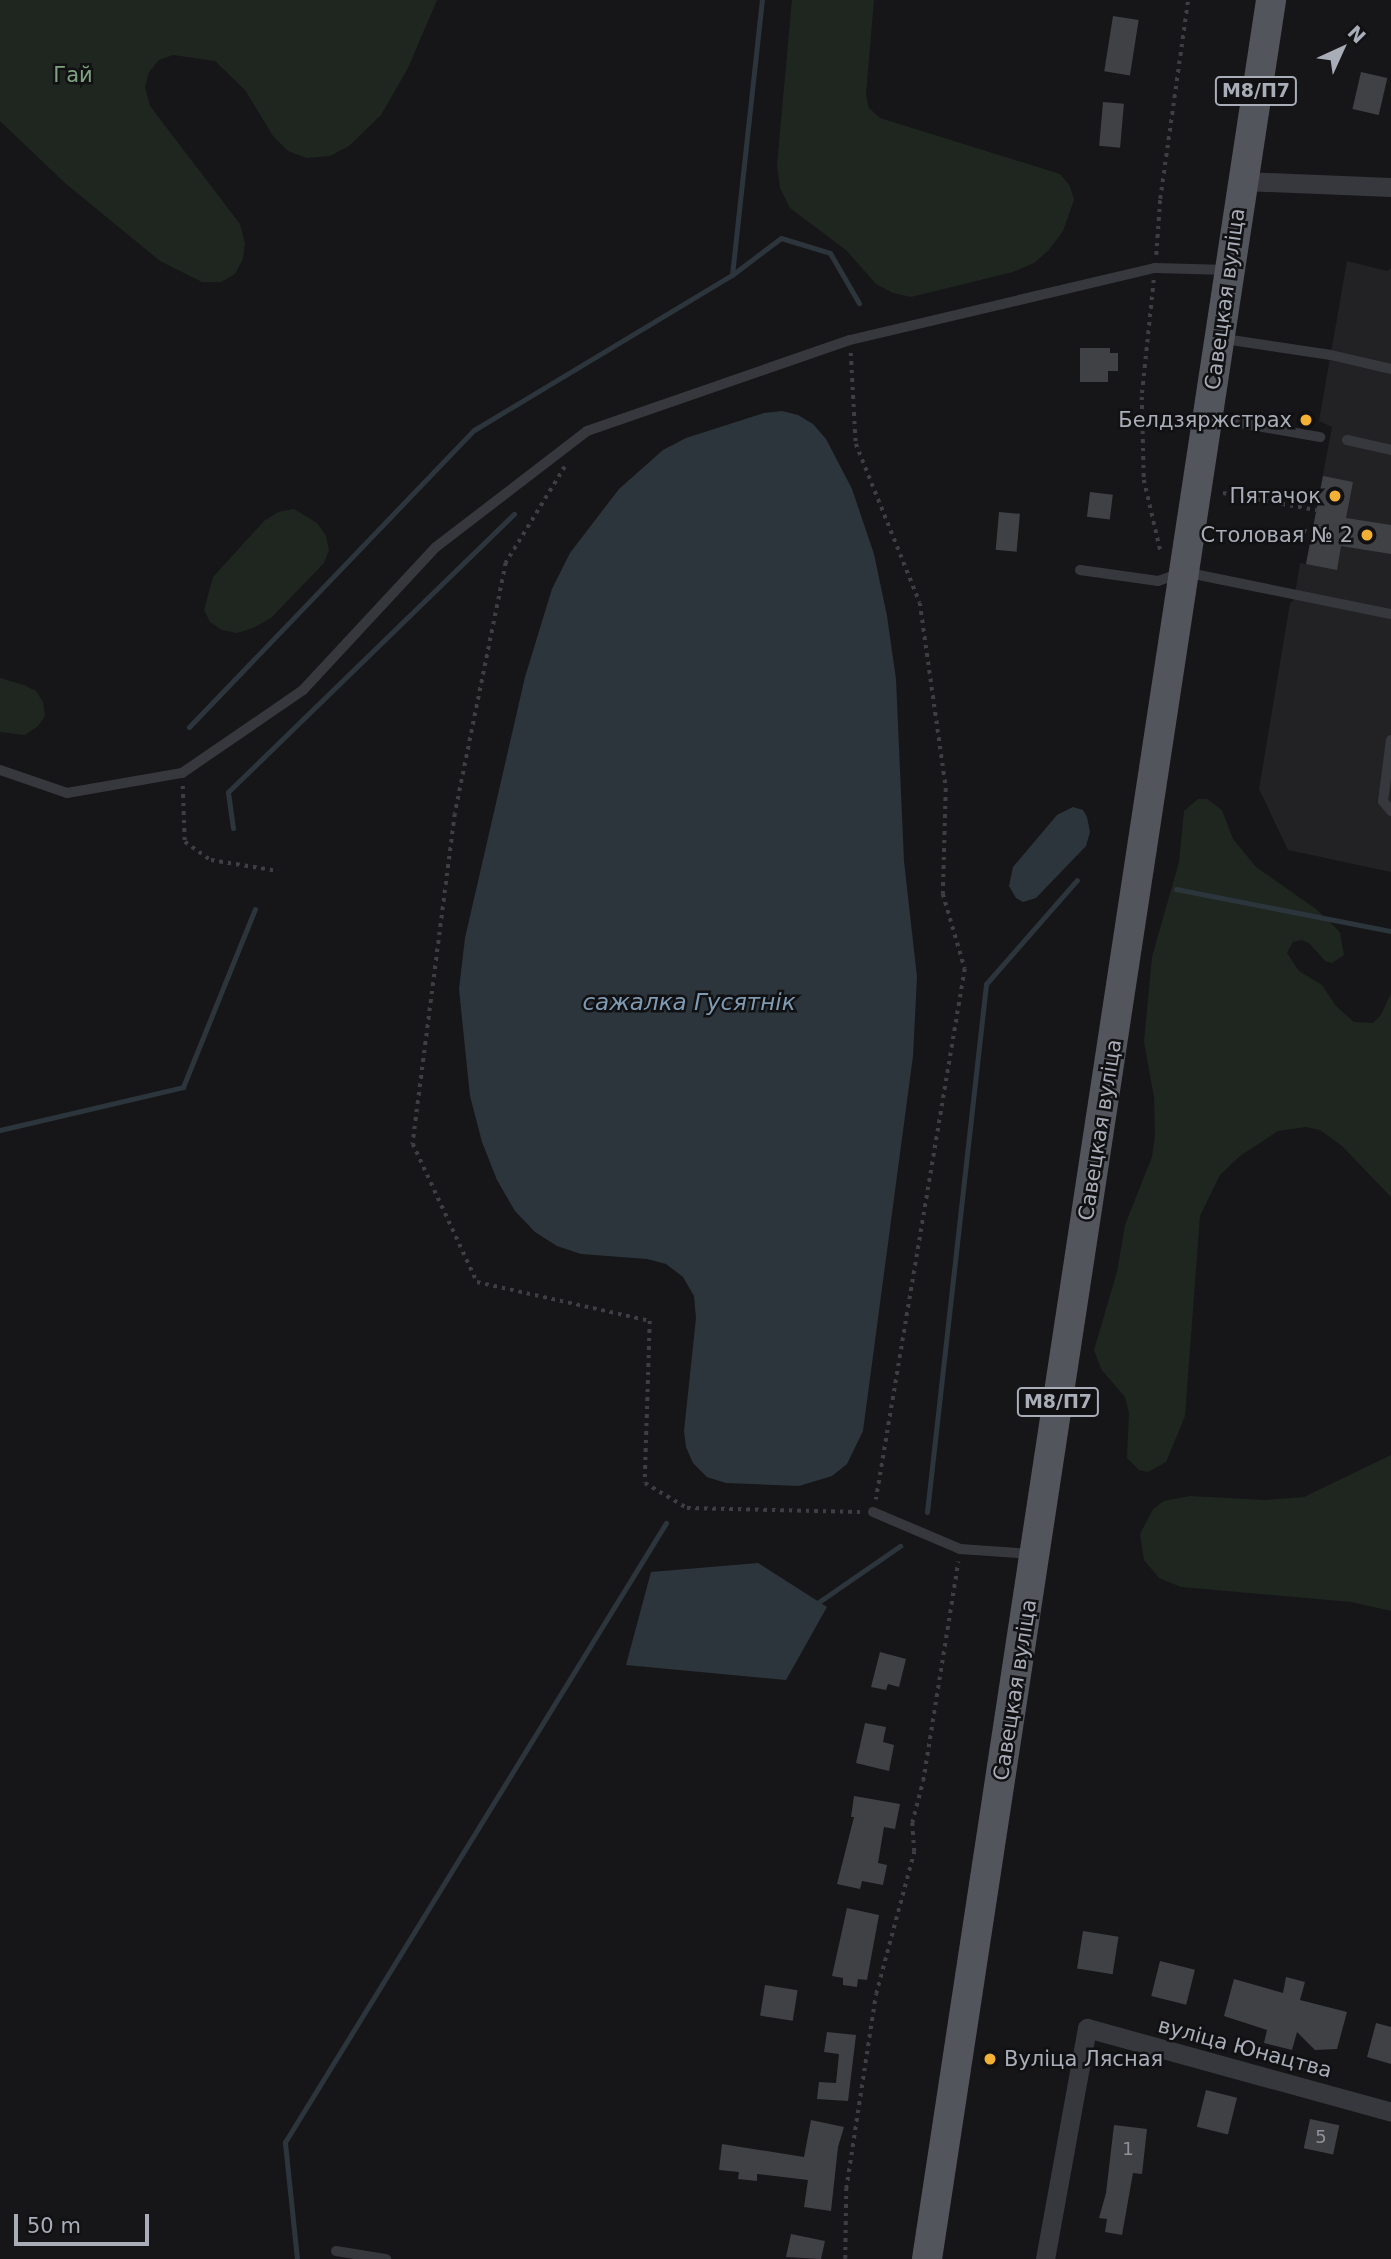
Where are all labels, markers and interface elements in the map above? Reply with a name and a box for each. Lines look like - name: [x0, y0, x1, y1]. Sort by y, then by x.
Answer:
- north arrow: [1307, 14, 1377, 84]
- text: N: [1343, 21, 1370, 48]
- park label: Гай: [53, 62, 93, 88]
- road number: М8/П7: [1214, 76, 1298, 106]
- street label: Савецкая вуліца: [1200, 207, 1250, 391]
- place label: Белдзяржстрах: [1118, 407, 1292, 433]
- marker: Белдзяржстрах: [1298, 412, 1314, 428]
- place label: Пятачок: [1230, 483, 1321, 509]
- marker: Пятачок: [1327, 488, 1343, 504]
- place label: Столовая № 2: [1201, 522, 1353, 548]
- marker: Столовая № 2: [1359, 527, 1375, 543]
- water label: сажалка Гусятнік: [582, 988, 796, 1016]
- street label: Савецкая вуліца: [1073, 1038, 1127, 1222]
- road number: М8/П7: [1016, 1386, 1100, 1418]
- street label: Савецкая вуліца: [988, 1598, 1042, 1782]
- street label: вуліца Юнацтва: [1155, 2013, 1335, 2083]
- place label: Вуліца Лясная: [1004, 2046, 1163, 2072]
- marker: Вуліца Лясная: [982, 2051, 998, 2067]
- house number: 5: [1315, 2126, 1327, 2148]
- house number: 1: [1122, 2138, 1134, 2160]
- scale bar: [18, 2200, 152, 2244]
- text: 50 m: [27, 2214, 81, 2238]

